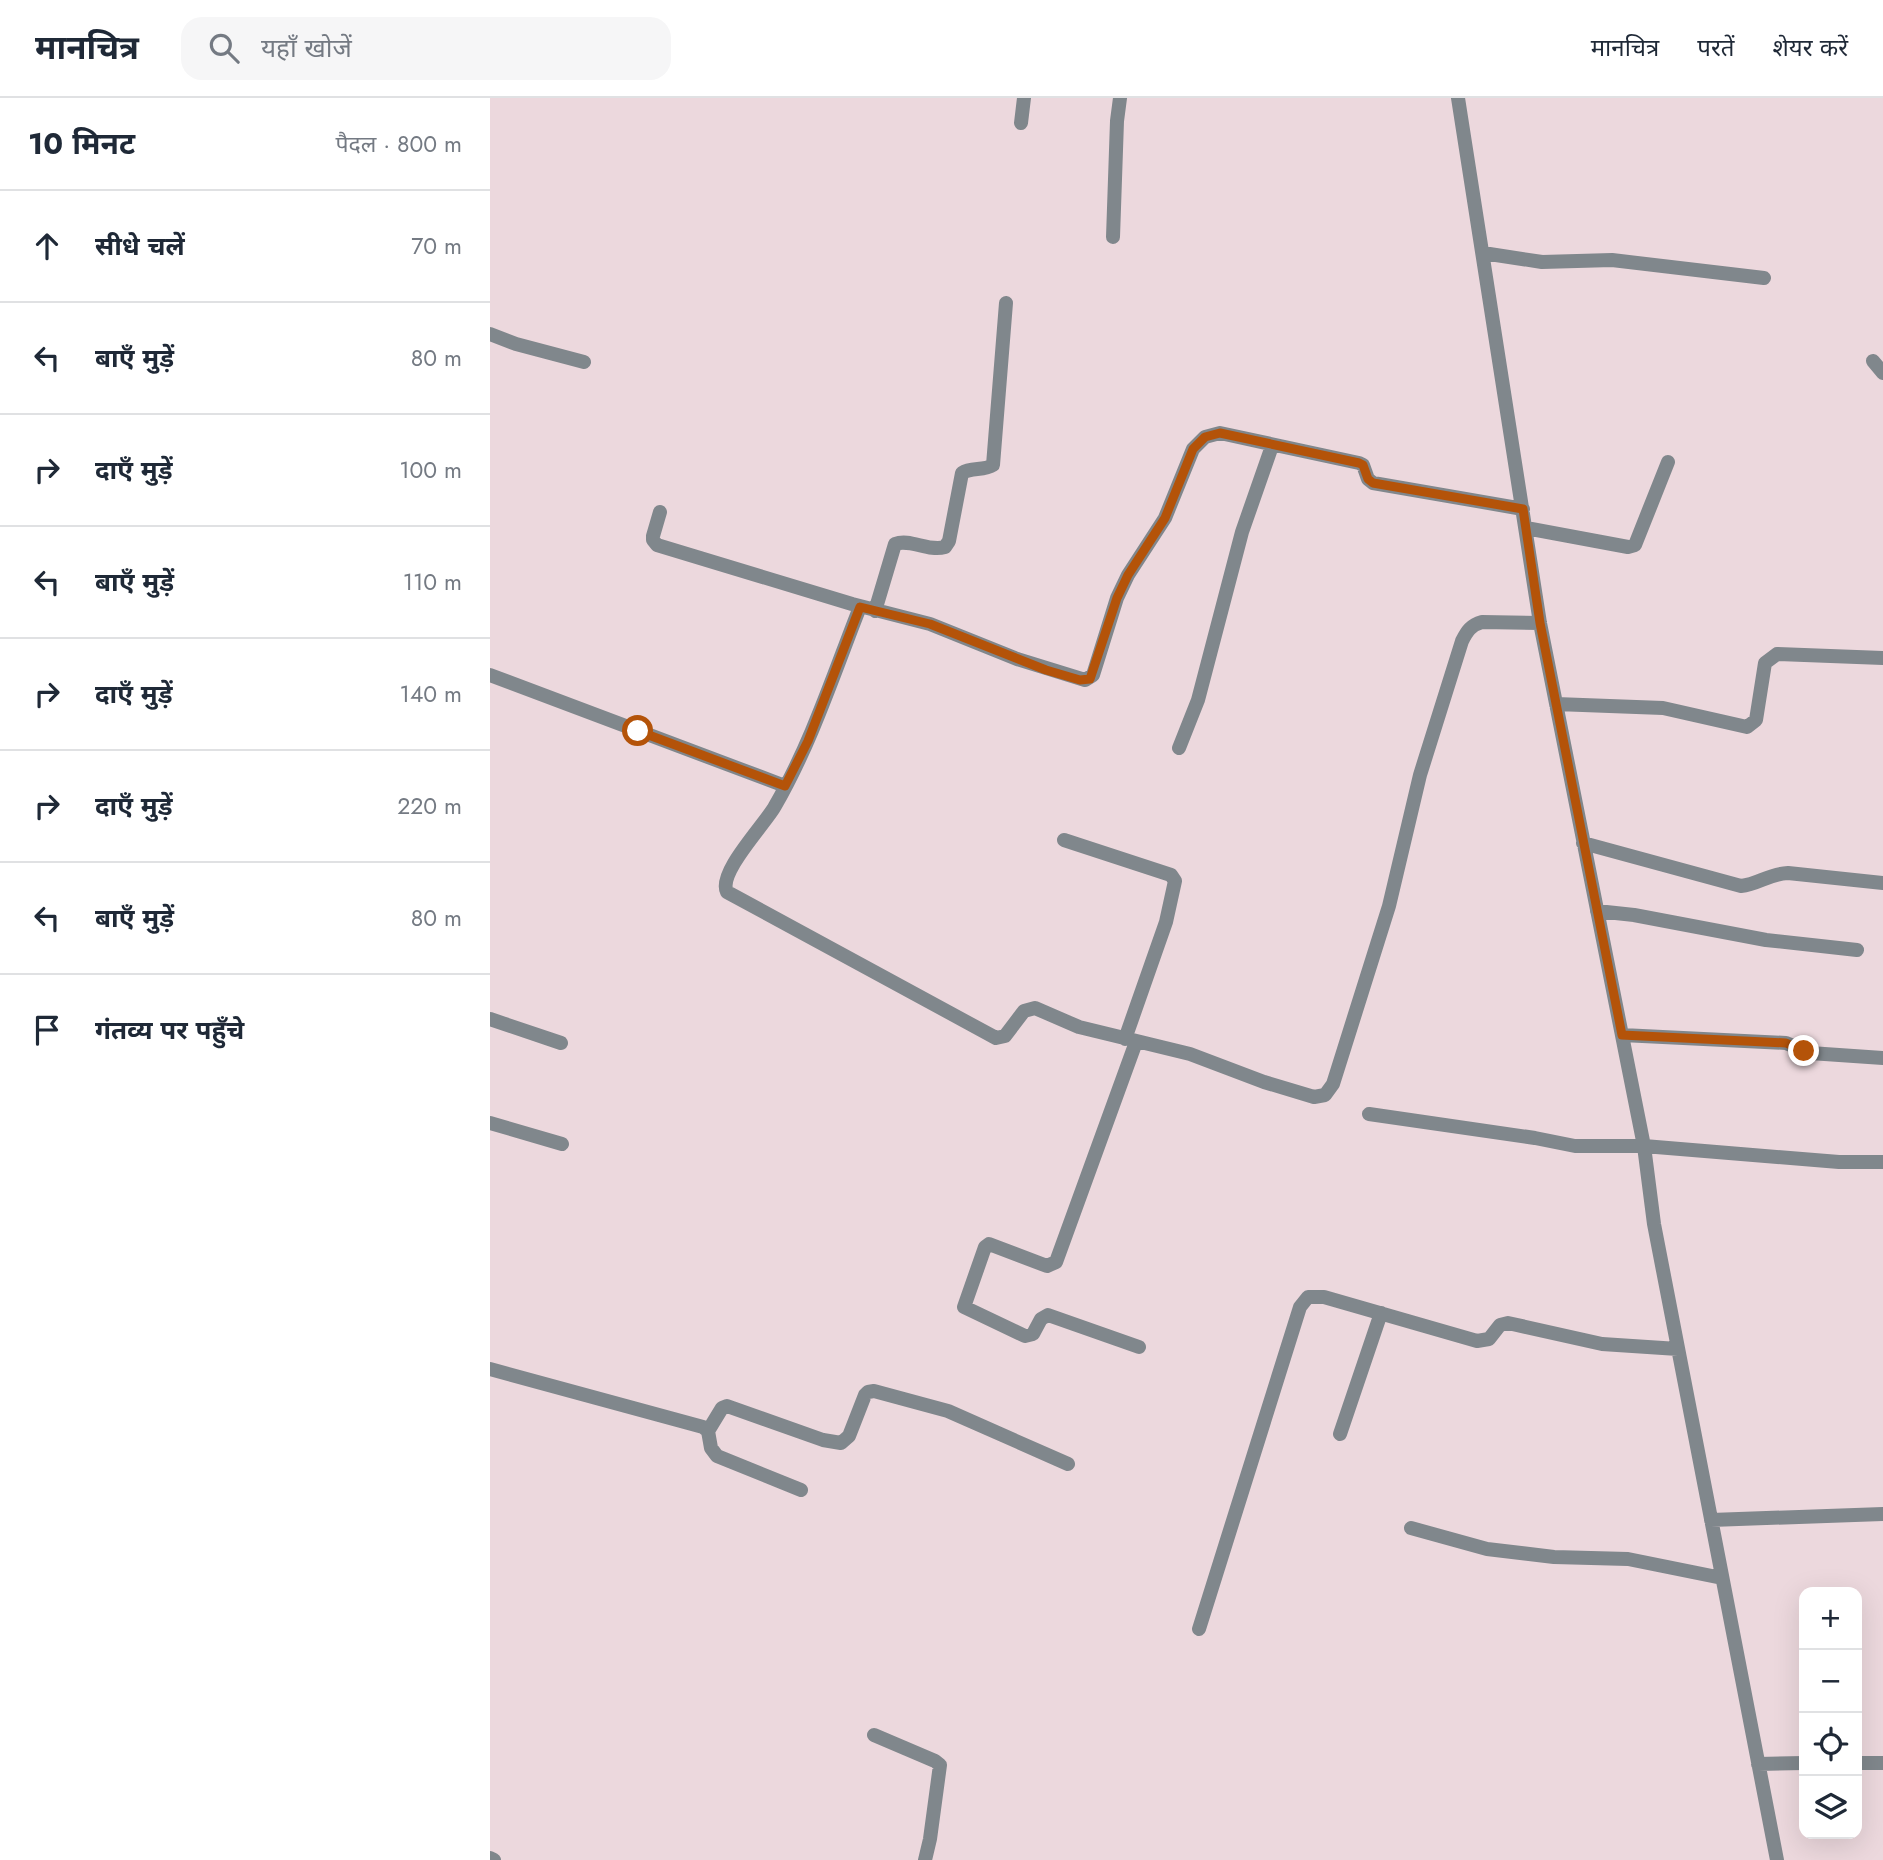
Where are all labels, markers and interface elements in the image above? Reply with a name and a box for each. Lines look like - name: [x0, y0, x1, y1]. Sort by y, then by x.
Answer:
- search box: [181, 17, 671, 80]
- text: मानचित्र: [35, 24, 139, 71]
- icon: search: [205, 29, 243, 67]
- text: यहाँ खोजें: [261, 29, 352, 67]
- text: मानचित्र: [1591, 30, 1659, 65]
- text: परतें: [1697, 30, 1734, 65]
- text: शेयर करें: [1772, 30, 1848, 65]
- text: 10 मिनट: [28, 122, 135, 165]
- text: पैदल · 800 m: [335, 127, 462, 161]
- icon: ahead: [28, 227, 66, 265]
- text: सीधे चलें: [95, 227, 185, 265]
- text: 70 m: [411, 229, 462, 263]
- icon: left: [28, 339, 66, 377]
- text: बाएँ मुड़ें: [95, 339, 174, 377]
- text: 80 m: [411, 341, 462, 375]
- icon: right: [28, 451, 66, 489]
- text: दाएँ मुड़ें: [95, 451, 173, 489]
- text: 100 m: [399, 453, 462, 487]
- icon: left: [28, 563, 66, 601]
- text: बाएँ मुड़ें: [95, 563, 174, 601]
- text: 110 m: [403, 565, 462, 599]
- icon: right: [28, 675, 66, 713]
- text: दाएँ मुड़ें: [95, 675, 173, 713]
- text: 140 m: [400, 677, 462, 711]
- route start: [622, 715, 653, 746]
- icon: right: [28, 787, 66, 825]
- text: दाएँ मुड़ें: [95, 787, 173, 825]
- text: 220 m: [397, 789, 462, 823]
- icon: left: [28, 899, 66, 937]
- text: बाएँ मुड़ें: [95, 899, 174, 937]
- text: 80 m: [411, 901, 462, 935]
- icon: arrive: [28, 1011, 66, 1049]
- text: गंतव्य पर पहुँचे: [95, 1011, 244, 1049]
- route end: [1788, 1035, 1819, 1066]
- map controls: [1799, 1587, 1862, 1839]
- button: +: [1799, 1587, 1862, 1650]
- button: −: [1799, 1650, 1862, 1713]
- button: locate: [1799, 1713, 1862, 1776]
- button: layers: [1799, 1776, 1862, 1839]

